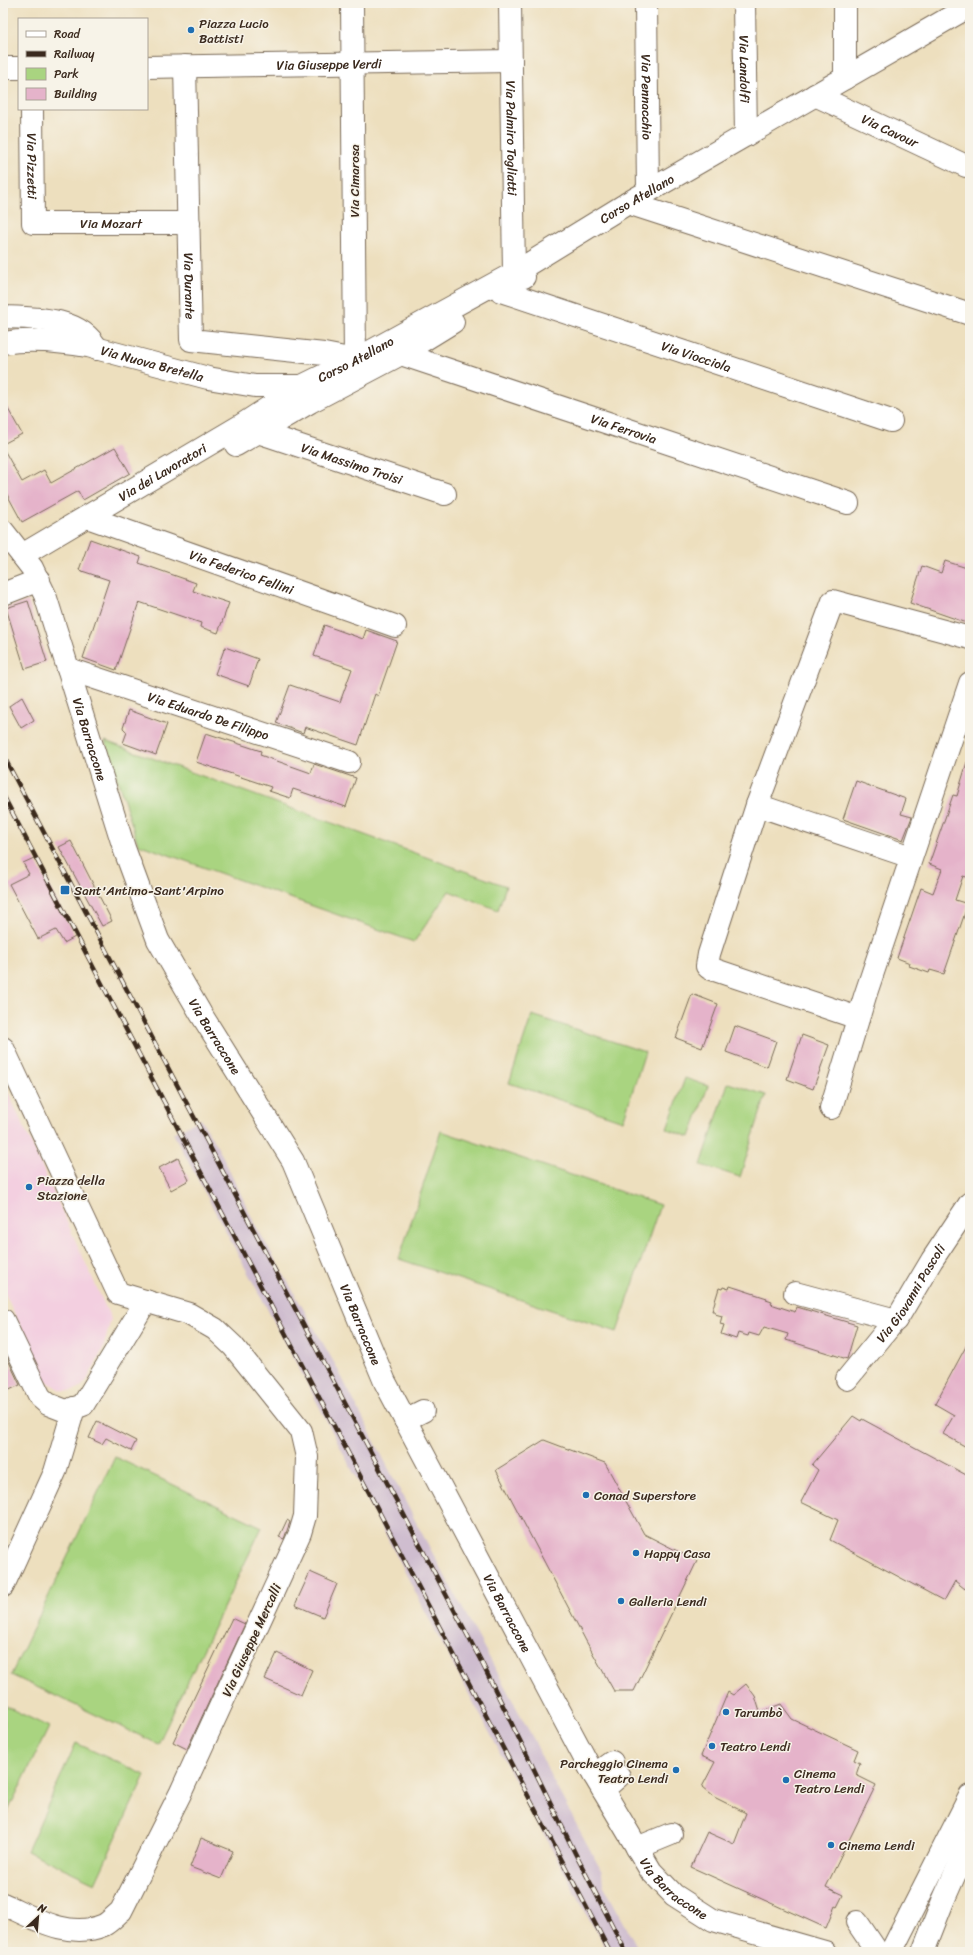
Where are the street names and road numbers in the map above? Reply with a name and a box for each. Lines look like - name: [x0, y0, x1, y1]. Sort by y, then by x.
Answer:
- street label: Via Landolfi: [732, 35, 757, 103]
- street label: Via Giuseppe Verdi: [276, 52, 382, 77]
- street label: Via Pennacchio: [635, 54, 658, 140]
- street label: Via Palmiro Togliatti: [499, 80, 524, 196]
- street label: Via Cavour: [857, 107, 923, 154]
- street label: Via Pizzetti: [20, 133, 44, 199]
- street label: Via Cimarosa: [343, 144, 366, 218]
- street label: Corso Atellano: [595, 167, 679, 230]
- street label: Via Mozart: [80, 212, 143, 235]
- street label: Via Durante: [177, 252, 202, 320]
- street label: Corso Atellano: [313, 330, 399, 389]
- street label: Via Viocciola: [658, 334, 735, 379]
- street label: Via Nuova Bretella: [98, 339, 207, 389]
- street label: Via Ferrovia: [588, 407, 660, 451]
- street label: Via Massimo Troisi: [298, 436, 406, 491]
- street label: Via dei Lavoratori: [114, 437, 212, 508]
- street label: Via Federico Fellini: [186, 543, 297, 601]
- street label: Via Eduardo De Filippo: [145, 685, 273, 747]
- street label: Via Barraccone: [66, 695, 113, 784]
- street label: Via Barraccone: [182, 994, 247, 1079]
- street label: Via Giovanni Pascoli: [870, 1239, 952, 1348]
- street label: Via Barraccone: [333, 1280, 388, 1369]
- street label: Via Barraccone: [477, 1570, 538, 1657]
- street label: Via Giuseppe Mercalli: [215, 1579, 288, 1701]
- street label: Via Barraccone: [633, 1853, 712, 1926]

